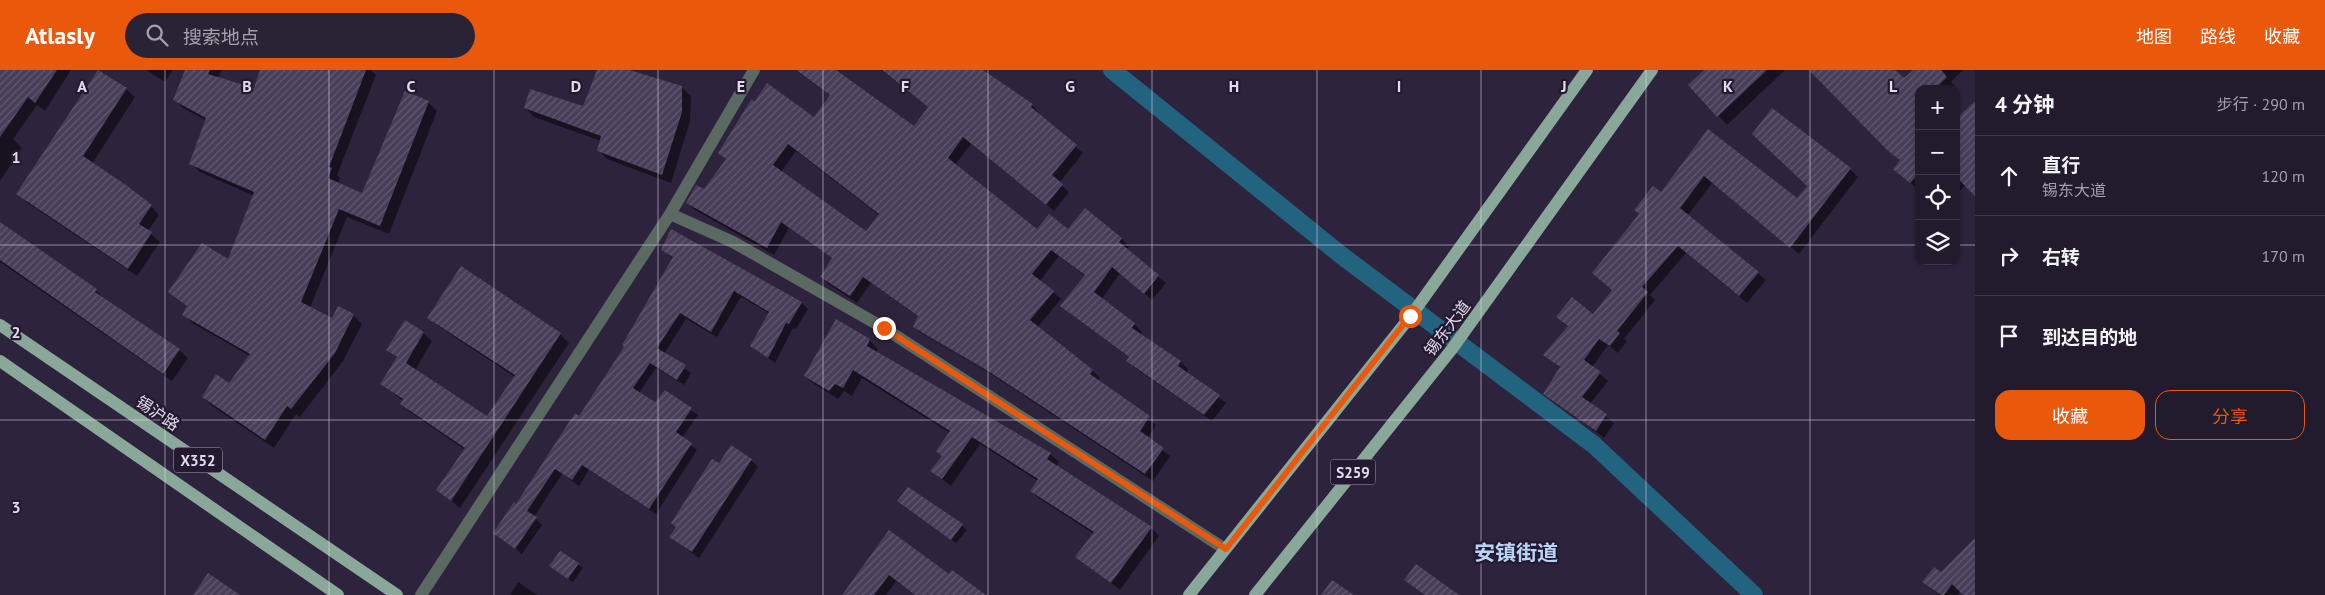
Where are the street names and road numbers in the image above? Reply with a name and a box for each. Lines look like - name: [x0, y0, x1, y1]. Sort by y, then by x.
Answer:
- street label: 锡东大道: [1420, 296, 1474, 360]
- street label: 锡沪路: [133, 391, 183, 435]
- road number: X352: [174, 448, 222, 472]
- road number: S259: [1330, 460, 1376, 484]

